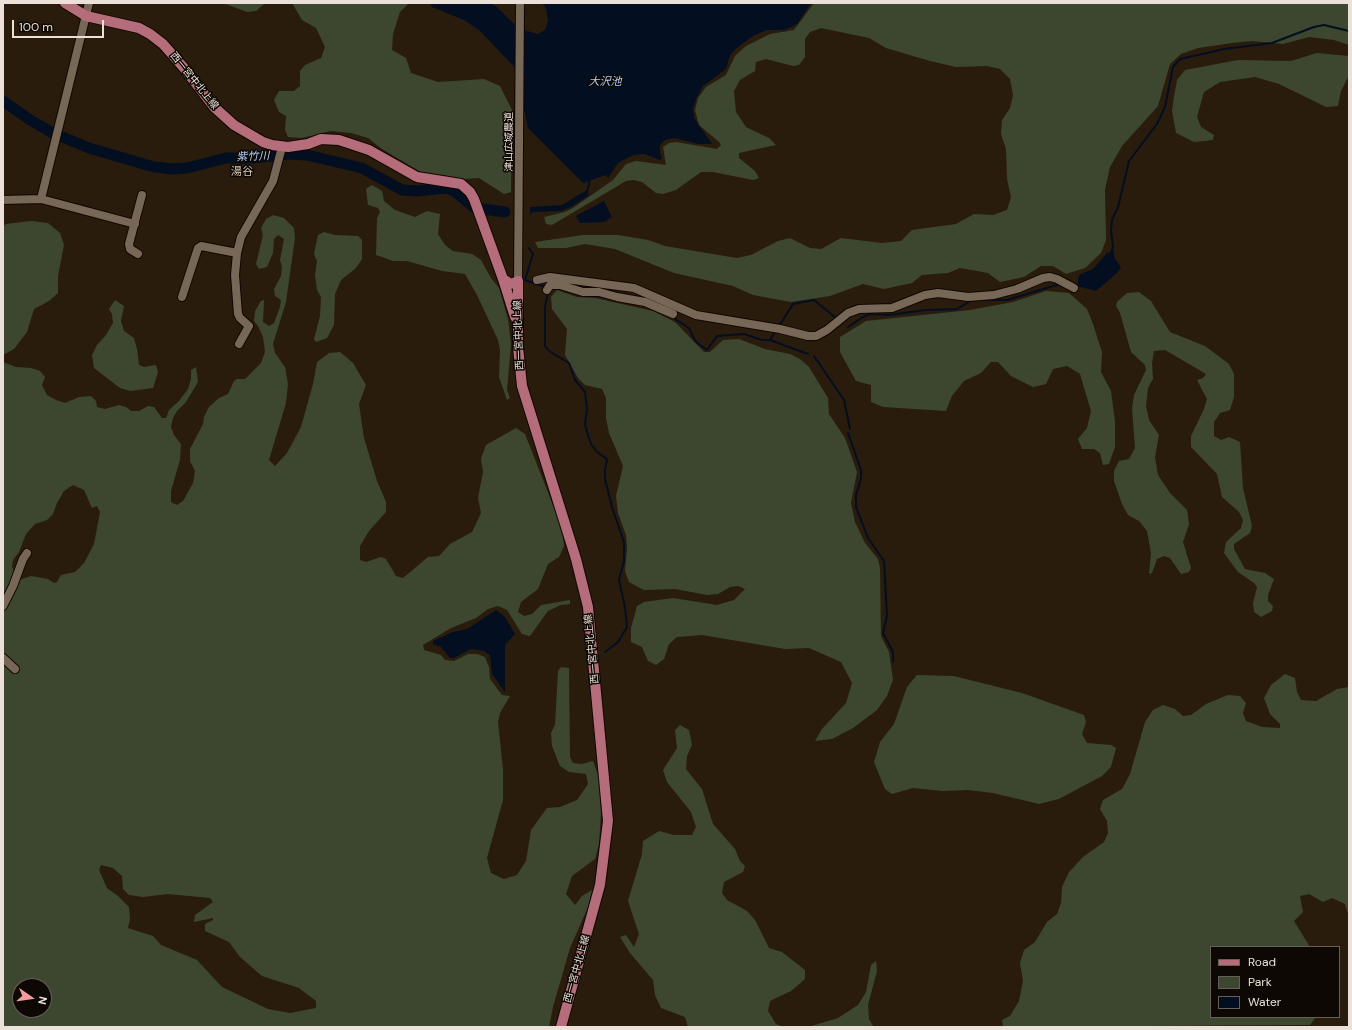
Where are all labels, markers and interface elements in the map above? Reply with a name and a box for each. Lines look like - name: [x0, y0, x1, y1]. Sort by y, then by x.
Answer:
- scale bar: [14, 12, 106, 38]
- text: 100 m: [19, 19, 53, 35]
- street label: 西一宮中北上線: [167, 50, 221, 112]
- water label: 大沢池: [589, 75, 621, 89]
- street label: 津山広域農道: [503, 112, 515, 172]
- water label: 紫竹川: [236, 150, 270, 164]
- district label: 湯谷: [231, 165, 253, 179]
- street label: 西一宮中北上線: [512, 300, 526, 370]
- street label: 西一宮中北上線: [582, 614, 602, 684]
- street label: 西一宮中北上線: [562, 934, 592, 1004]
- legend: [1210, 946, 1340, 1018]
- text: Road: [1248, 954, 1276, 970]
- text: Park: [1248, 974, 1272, 990]
- north arrow: [12, 978, 52, 1018]
- text: Water: [1248, 994, 1281, 1010]
- text: N: [35, 995, 50, 1006]

